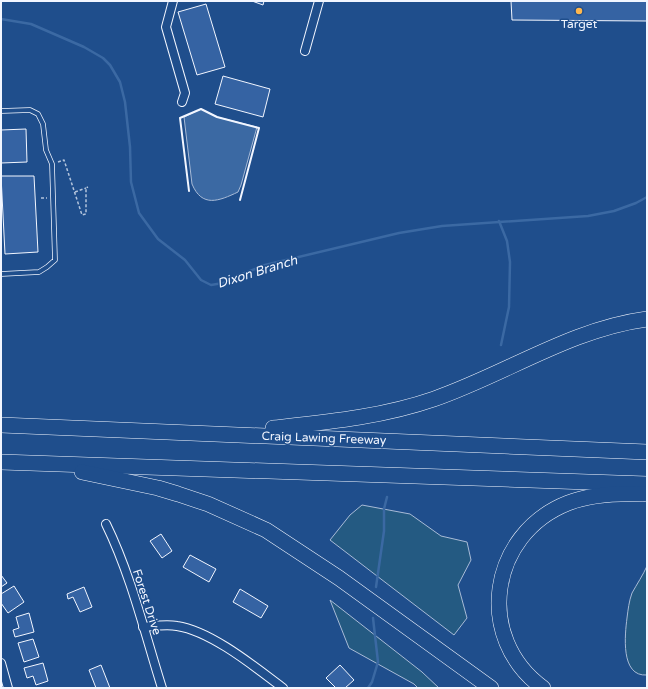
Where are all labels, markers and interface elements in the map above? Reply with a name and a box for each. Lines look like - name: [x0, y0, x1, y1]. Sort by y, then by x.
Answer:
- marker: Target: [574, 6, 584, 16]
- place label: Target: [561, 17, 598, 31]
- water label: Dixon Branch: [215, 252, 300, 292]
- street label: Craig Lawing Freeway: [261, 429, 387, 447]
- street label: Forest Drive: [130, 567, 164, 637]

